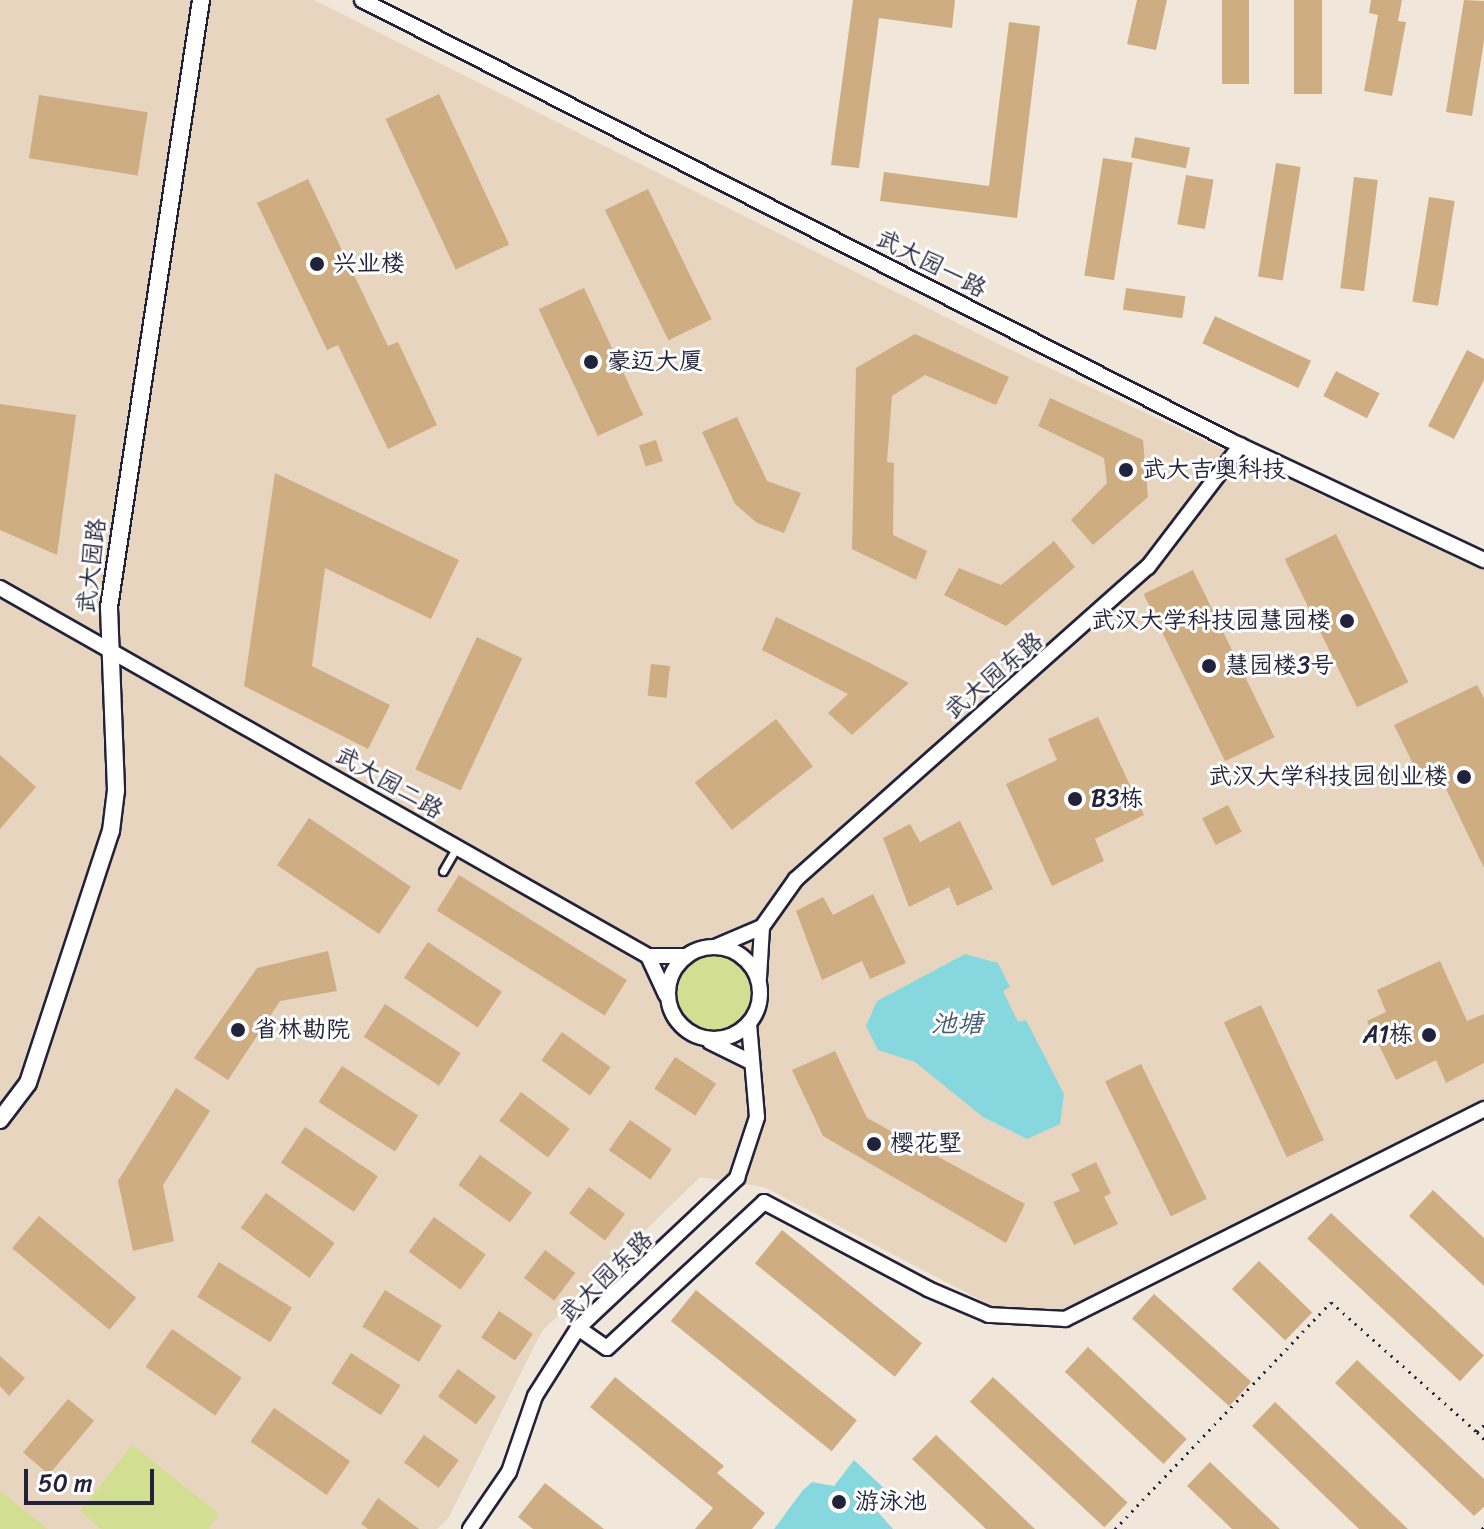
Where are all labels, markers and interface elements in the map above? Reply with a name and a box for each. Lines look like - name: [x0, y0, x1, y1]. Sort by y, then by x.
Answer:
- street label: 武大园一路: [871, 224, 991, 304]
- place label: 兴业楼: [333, 250, 405, 278]
- marker: 兴业楼: [308, 255, 326, 273]
- place label: 豪迈大厦: [607, 348, 703, 376]
- marker: 豪迈大厦: [582, 353, 600, 371]
- place label: 武大吉奥科技: [1142, 456, 1286, 484]
- marker: 武大吉奥科技: [1117, 461, 1135, 479]
- street label: 武大园路: [72, 517, 112, 615]
- place label: 武汉大学科技园慧园楼: [1091, 607, 1331, 635]
- marker: 武汉大学科技园慧园楼: [1338, 612, 1356, 630]
- street label: 武大园东路: [939, 626, 1049, 726]
- place label: 慧园楼3号: [1225, 652, 1334, 680]
- marker: 慧园楼3号: [1200, 657, 1218, 675]
- street label: 武大园二路: [330, 741, 448, 825]
- place label: 武汉大学科技园创业楼: [1208, 763, 1448, 791]
- marker: 武汉大学科技园创业楼: [1455, 768, 1473, 786]
- place label: B3栋: [1091, 785, 1143, 813]
- marker: B3栋: [1066, 790, 1084, 808]
- water label: 池塘: [931, 1008, 983, 1040]
- place label: 省林勘院: [254, 1016, 350, 1044]
- marker: 省林勘院: [229, 1021, 247, 1039]
- place label: A1栋: [1363, 1021, 1413, 1049]
- marker: A1栋: [1420, 1026, 1438, 1044]
- place label: 樱花墅: [890, 1130, 962, 1158]
- marker: 樱花墅: [865, 1135, 883, 1153]
- street label: 武大园东路: [553, 1225, 659, 1329]
- scale bar: [28, 1453, 158, 1503]
- text: 50 m: [38, 1462, 93, 1504]
- place label: 游泳池: [855, 1488, 927, 1516]
- marker: 游泳池: [830, 1493, 848, 1511]

